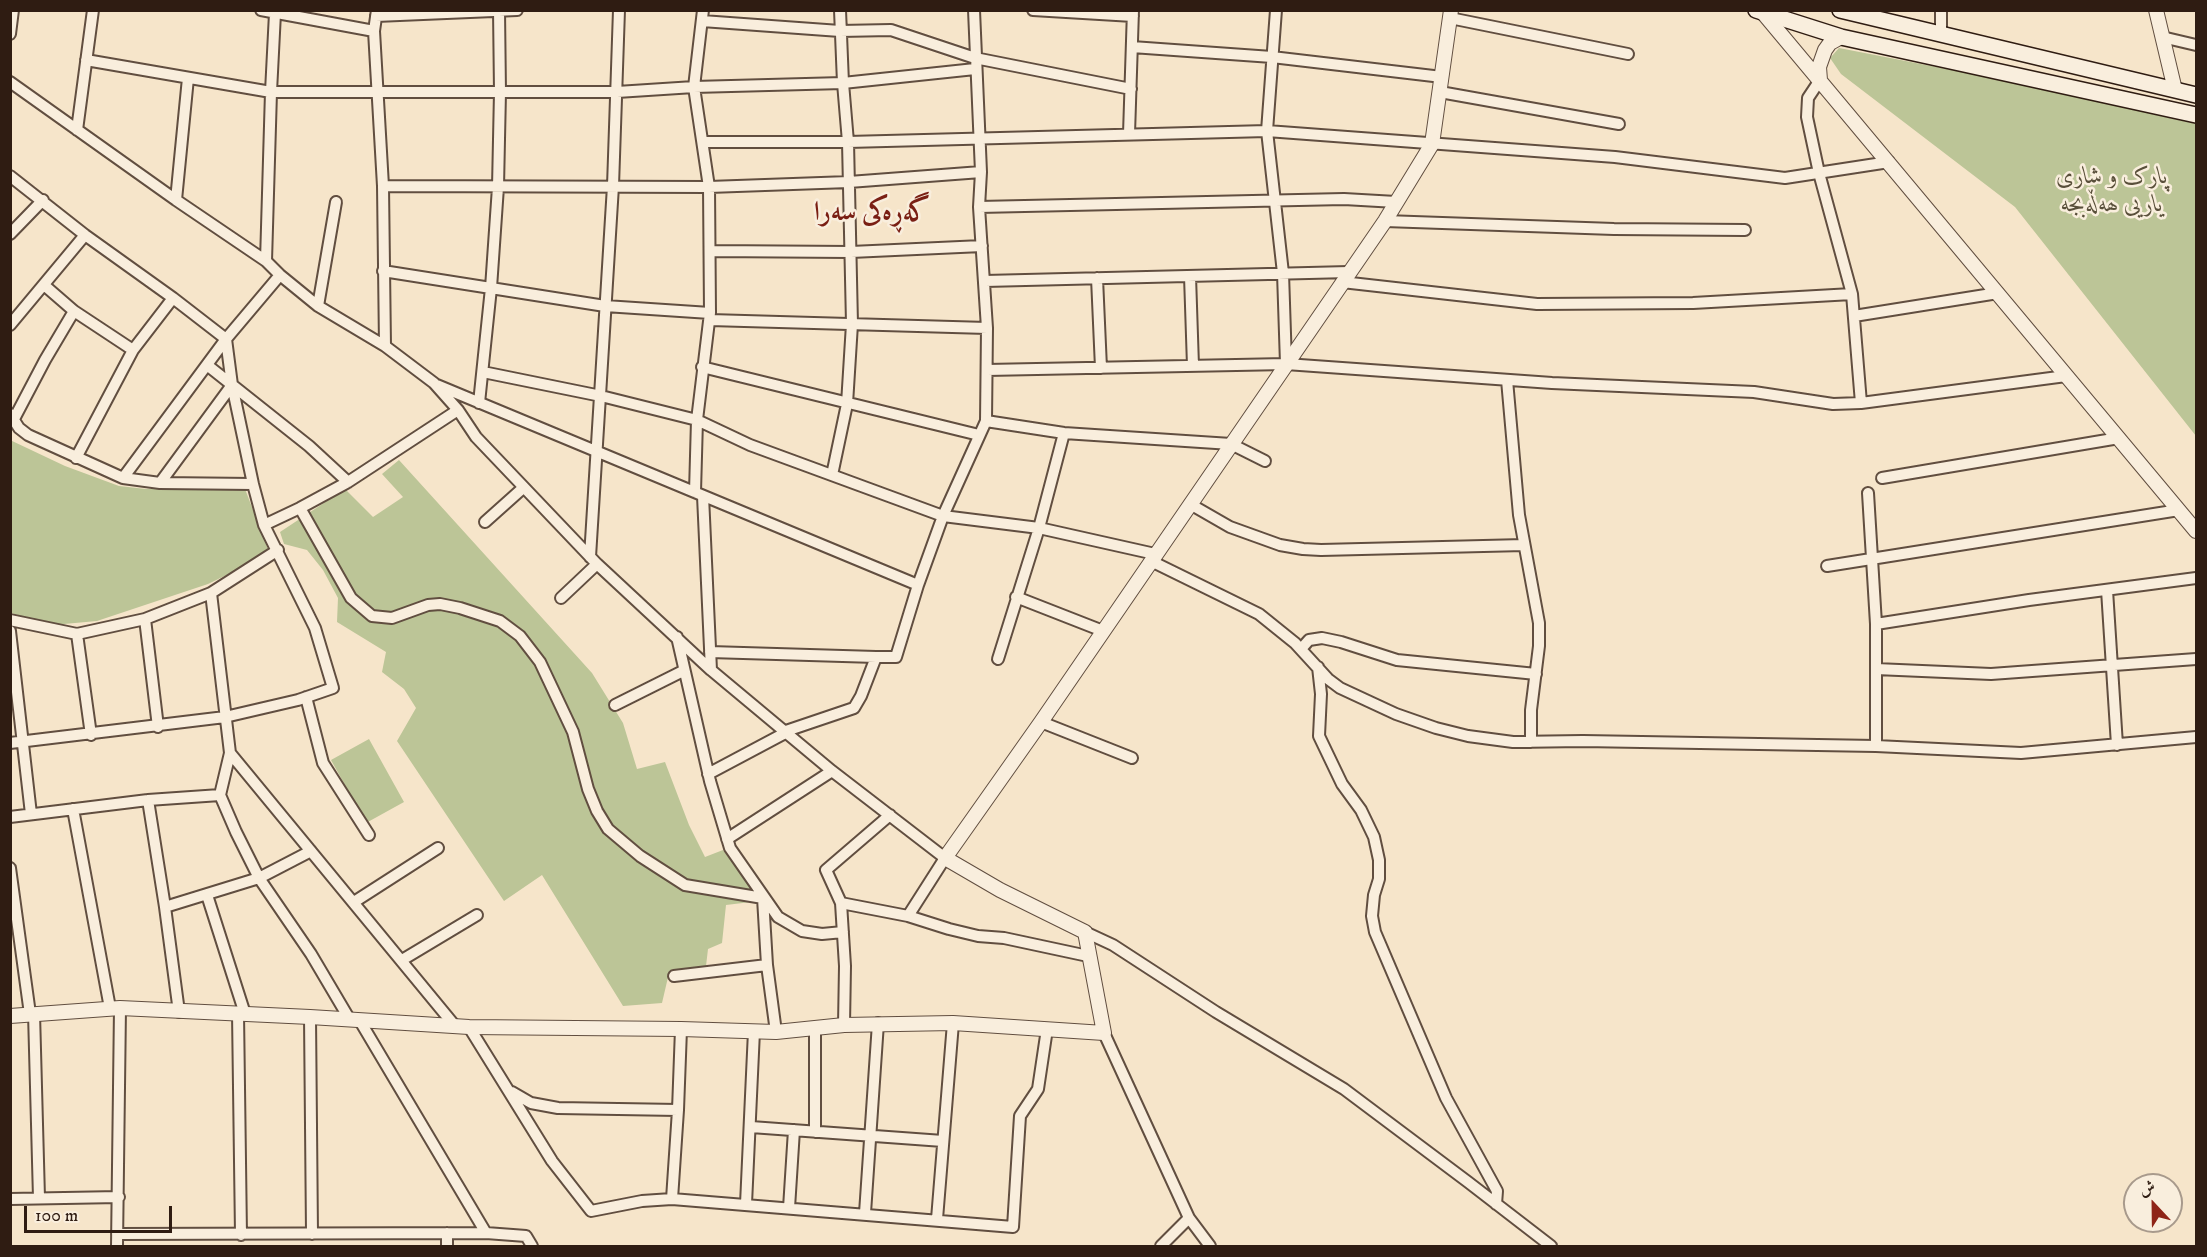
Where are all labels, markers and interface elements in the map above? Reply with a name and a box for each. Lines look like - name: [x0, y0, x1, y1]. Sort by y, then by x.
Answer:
- park label: پارک و شاری یاریی ھەڵەبجە: [2056, 164, 2168, 220]
- district label: گەڕەکی سەرا: [814, 198, 930, 230]
- north arrow: [2123, 1173, 2183, 1233]
- text: ش: [2136, 1176, 2158, 1200]
- scale bar: [27, 1194, 176, 1232]
- text: 100 m: [35, 1205, 78, 1227]

